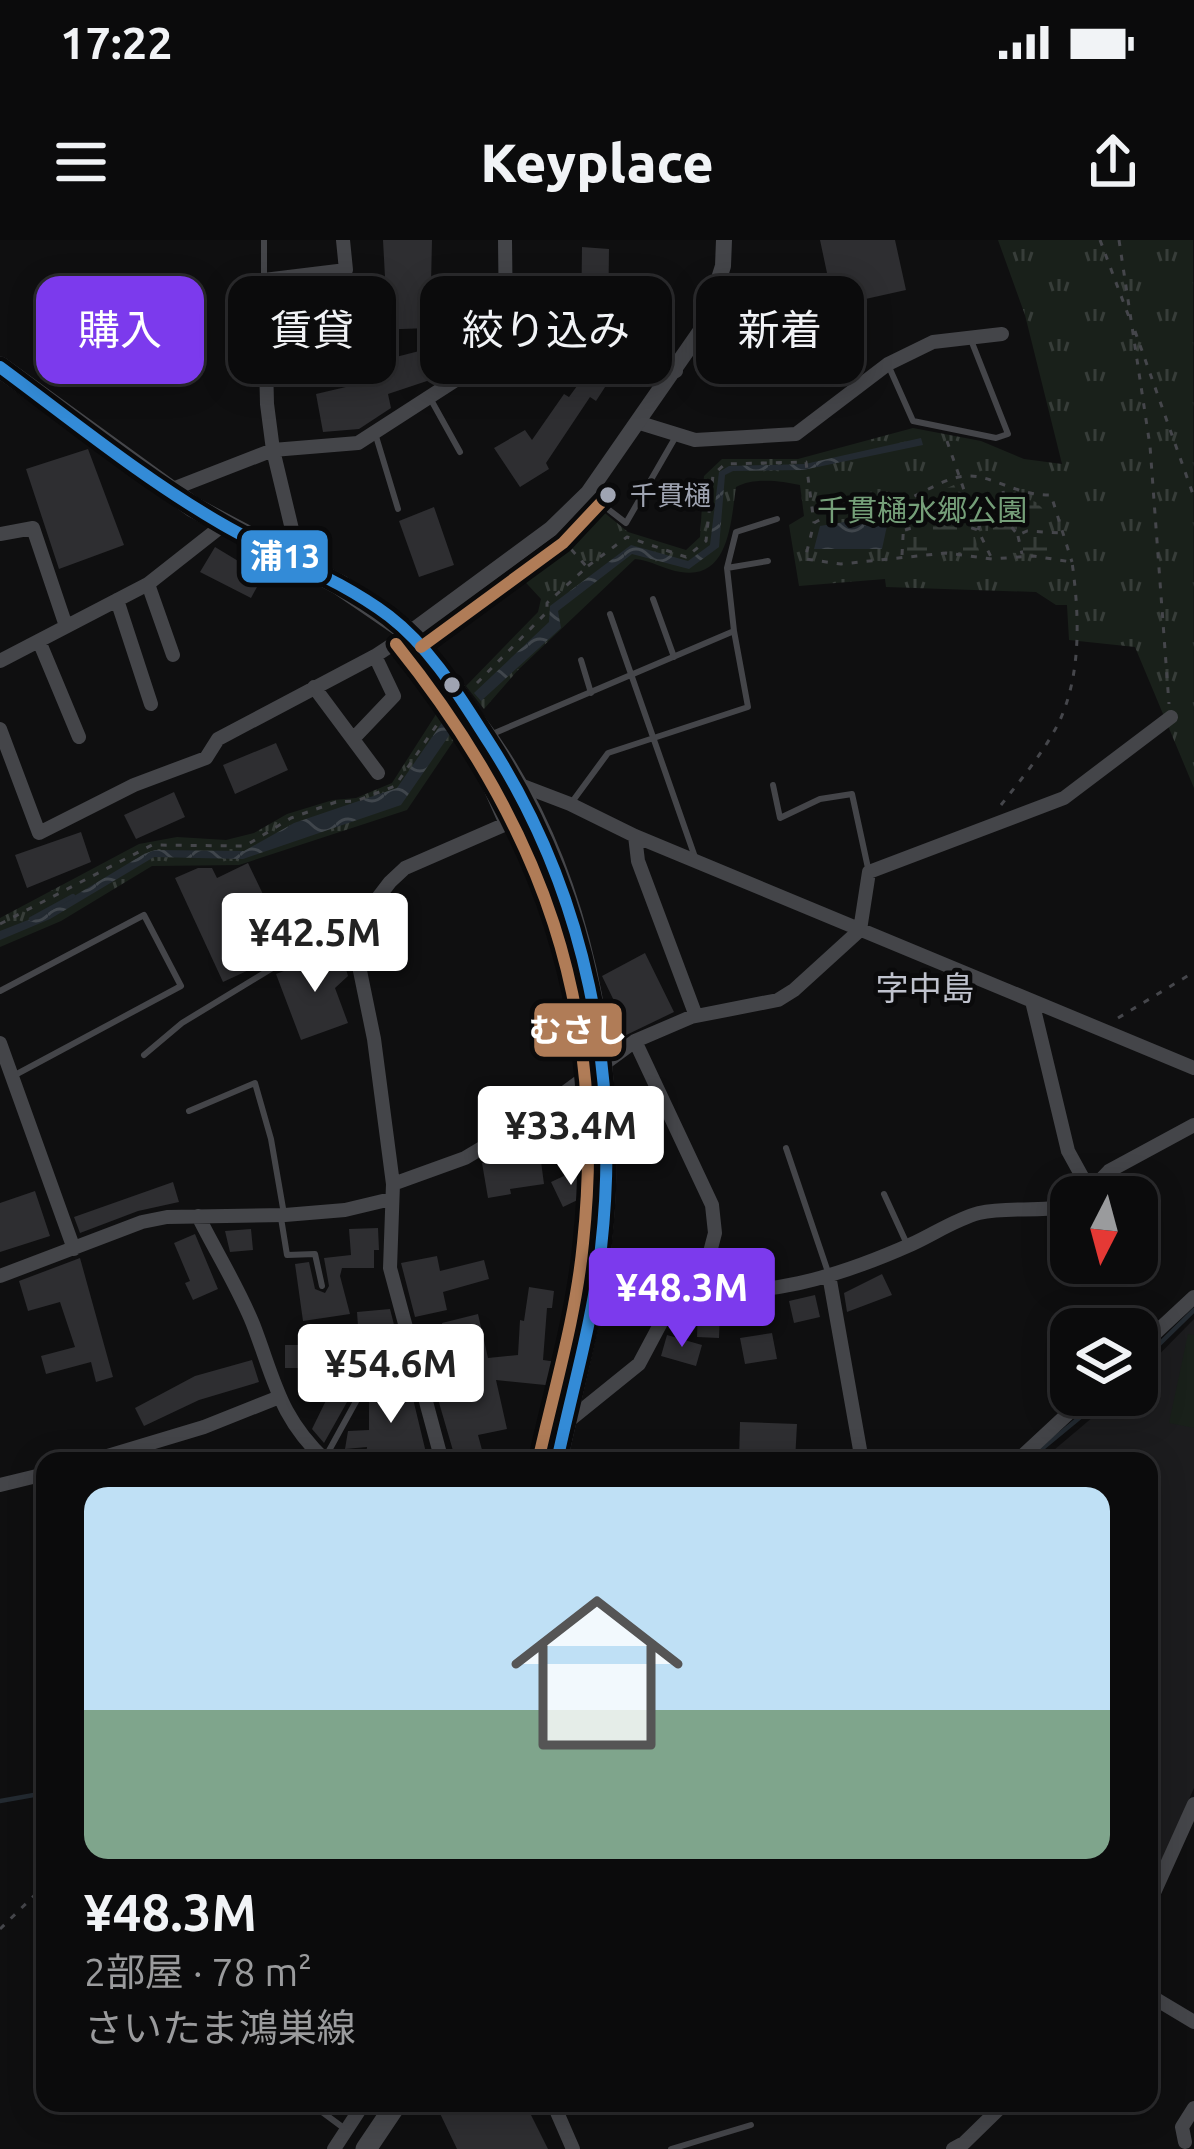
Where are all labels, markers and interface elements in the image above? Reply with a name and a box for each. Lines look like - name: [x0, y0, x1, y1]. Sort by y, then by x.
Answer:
- text: 17:22: [60, 17, 173, 68]
- icon: menu: [48, 129, 114, 195]
- icon: share: [1080, 129, 1146, 195]
- text: Keyplace: [480, 132, 714, 192]
- chip: 購入: [36, 276, 204, 384]
- chip: 賃貸: [228, 276, 396, 384]
- chip: 絞り込み: [420, 276, 672, 384]
- chip: 新着: [696, 276, 864, 384]
- place label: 千貫樋: [630, 480, 711, 510]
- marker: 千貫樋: [597, 484, 619, 506]
- park label: 千貫樋水郷公園: [817, 493, 1027, 527]
- line badge: 浦13: [239, 528, 330, 585]
- text: 浦13: [250, 537, 320, 574]
- unlabelled marker: [441, 674, 463, 696]
- pin: ¥42.5M: [217, 893, 413, 995]
- text: ¥42.5M: [249, 910, 381, 953]
- district label: 字中島: [876, 969, 975, 1006]
- line badge: むさし: [532, 1001, 624, 1059]
- text: むさし: [529, 1011, 628, 1048]
- pin: ¥33.4M: [473, 1086, 669, 1188]
- text: ¥33.4M: [505, 1103, 637, 1146]
- north arrow: [1050, 1176, 1158, 1284]
- map controls: [1050, 1176, 1158, 1416]
- pin: ¥48.3M: [584, 1248, 780, 1350]
- text: ¥48.3M: [616, 1265, 748, 1308]
- button: layers: [1050, 1308, 1158, 1416]
- pin: ¥54.6M: [293, 1324, 489, 1426]
- text: ¥54.6M: [325, 1341, 457, 1384]
- icon: home: [489, 1565, 705, 1781]
- text: ¥48.3M: [84, 1883, 257, 1941]
- text: 2部屋 · 78 m²: [84, 1950, 312, 1993]
- text: さいたま鴻巣線: [84, 2006, 356, 2049]

